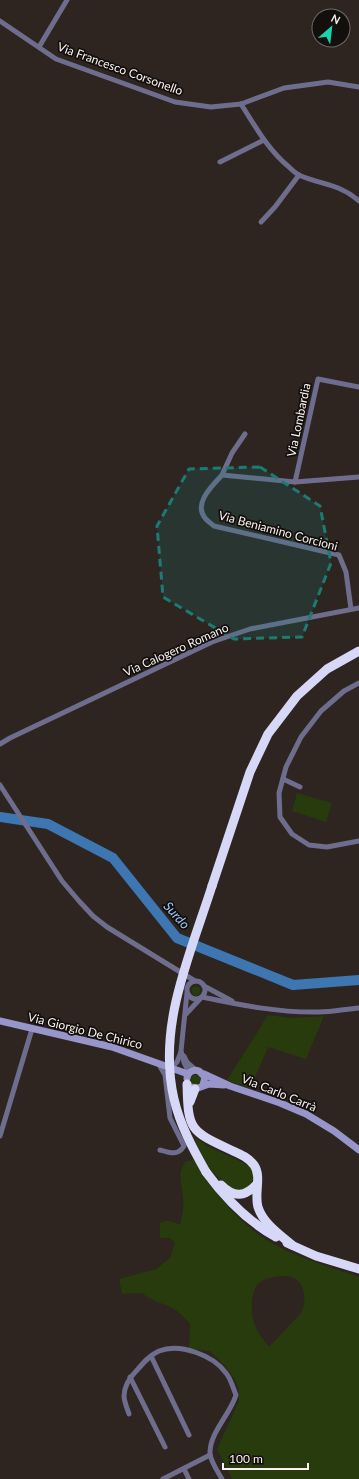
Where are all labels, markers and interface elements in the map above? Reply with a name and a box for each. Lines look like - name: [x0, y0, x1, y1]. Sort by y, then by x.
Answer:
- north arrow: [311, 8, 351, 48]
- text: N: [329, 11, 343, 26]
- street label: Via Francesco Corsonello: [55, 39, 185, 98]
- street label: Via Lombardia: [283, 382, 314, 458]
- street label: Via Beniamino Corcioni: [217, 507, 339, 554]
- street label: Via Calogero Romano: [121, 620, 231, 679]
- water label: Surdo: [161, 898, 194, 932]
- street label: Via Giorgio De Chirico: [26, 1009, 144, 1052]
- street label: Via Carlo Carrà: [239, 1071, 319, 1114]
- scale bar: [223, 1445, 308, 1471]
- text: 100 m: [229, 1451, 263, 1466]

